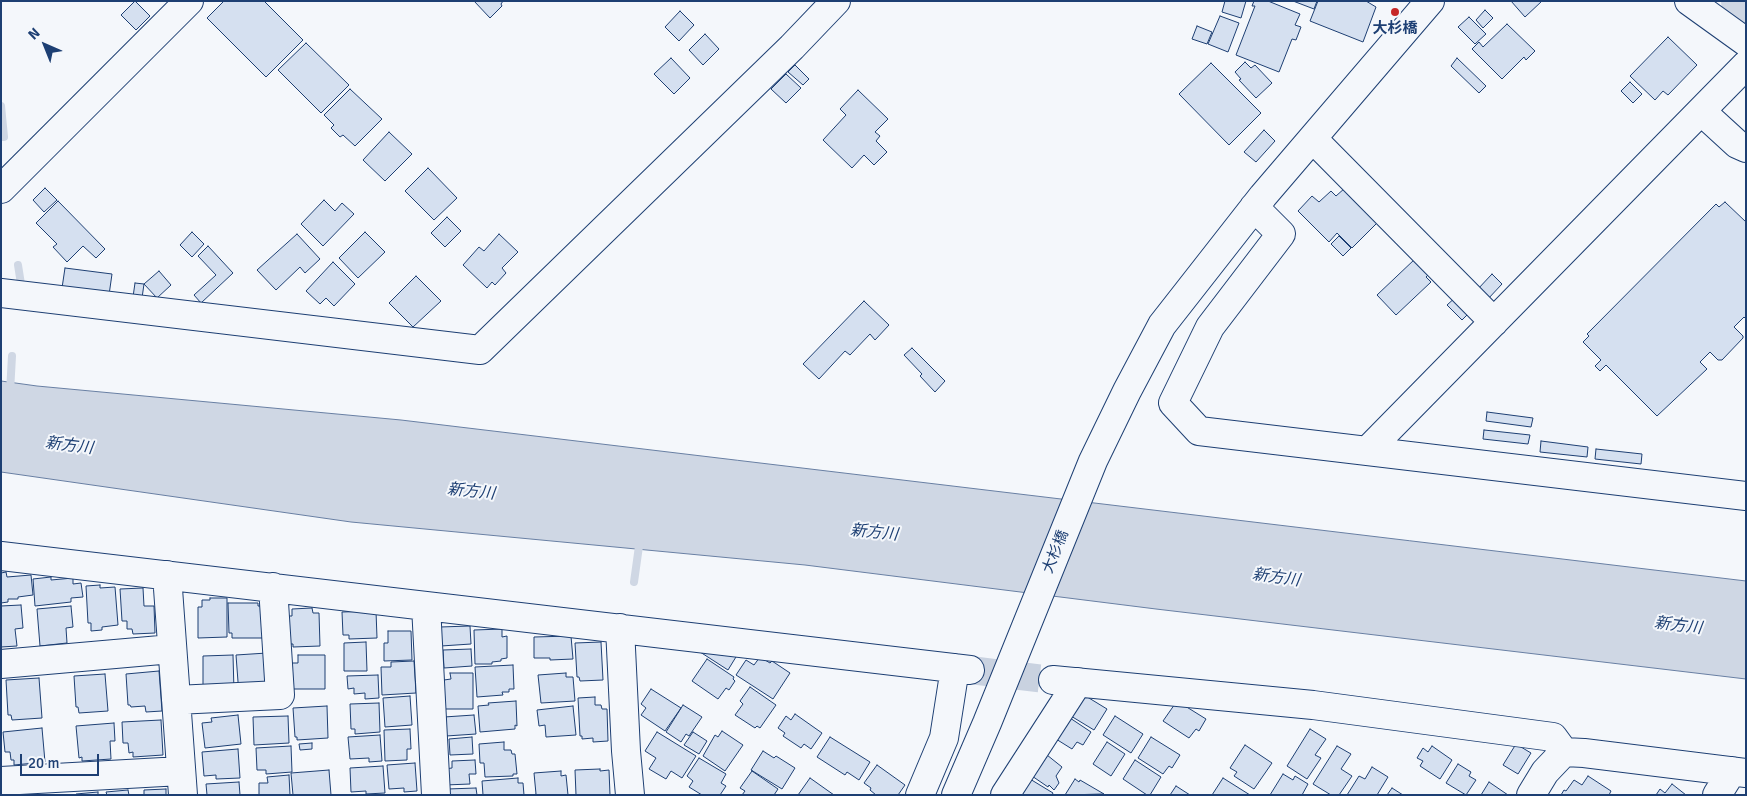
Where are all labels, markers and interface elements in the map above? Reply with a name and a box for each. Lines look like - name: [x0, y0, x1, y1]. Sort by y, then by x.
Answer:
- marker: 大杉橋: [1389, 6, 1401, 18]
- north arrow: [20, 20, 70, 70]
- place label: 大杉橋: [1373, 20, 1417, 38]
- text: N: [25, 24, 44, 43]
- water label: 新方川: [44, 434, 94, 458]
- water label: 新方川: [446, 480, 496, 504]
- water label: 新方川: [849, 521, 899, 545]
- street label: 大杉橋: [1039, 528, 1073, 576]
- water label: 新方川: [1251, 565, 1301, 591]
- water label: 新方川: [1653, 614, 1703, 638]
- scale bar: [22, 744, 101, 776]
- text: 20 m: [28, 754, 59, 772]

